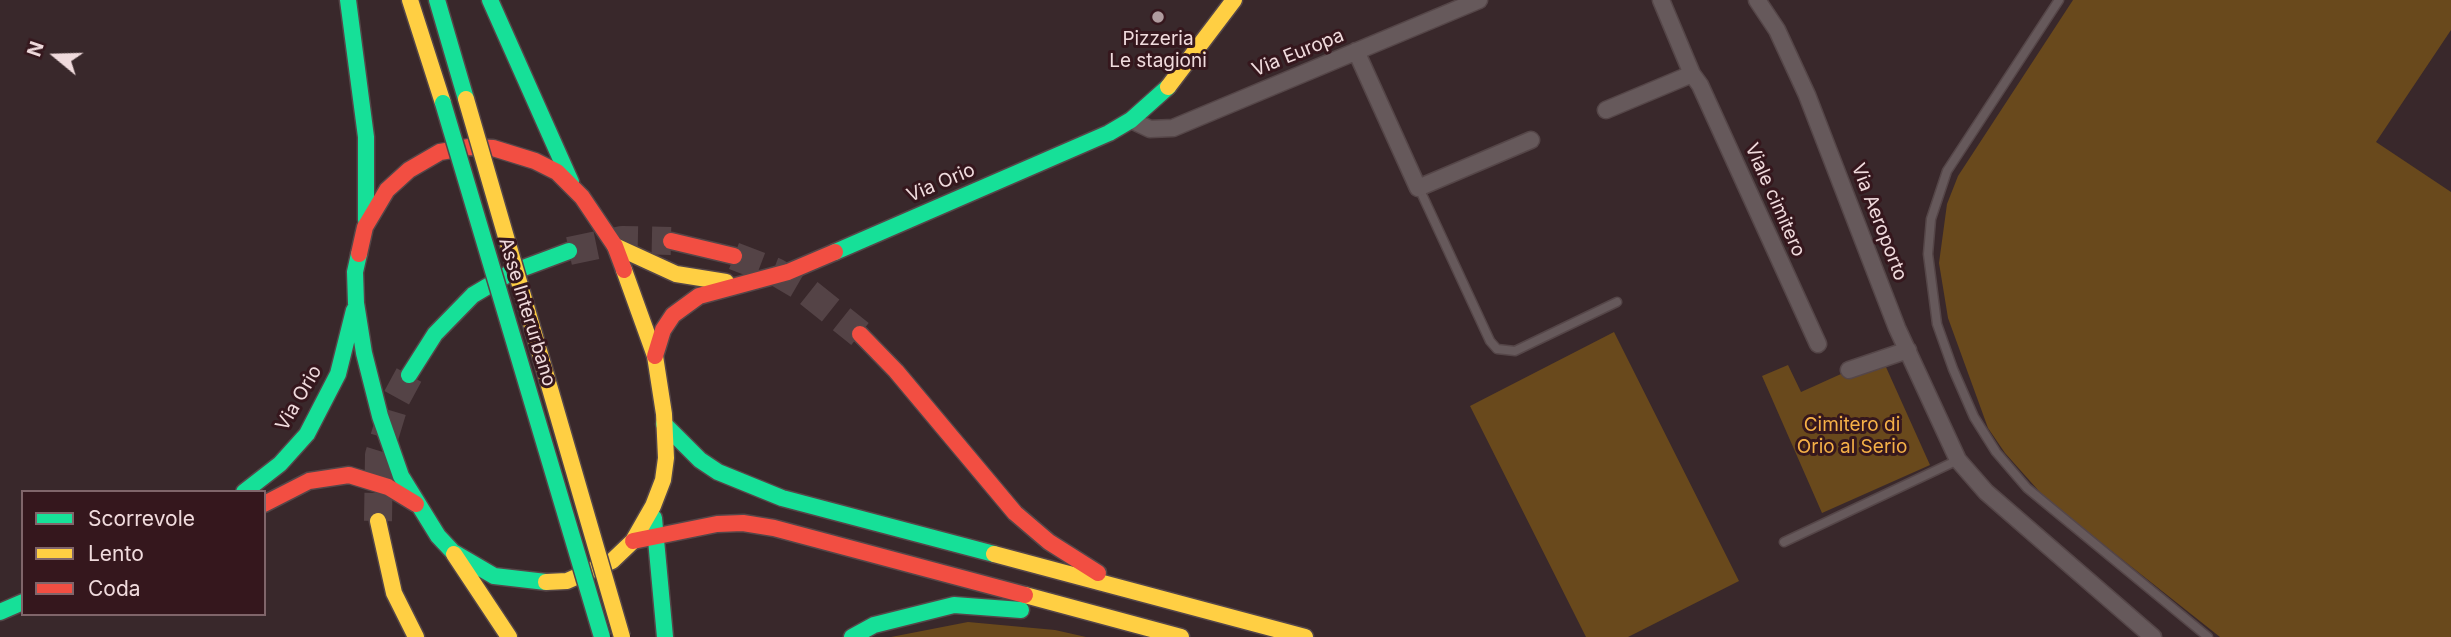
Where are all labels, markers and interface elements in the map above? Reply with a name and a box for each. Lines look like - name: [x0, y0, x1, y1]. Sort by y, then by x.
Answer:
- marker: Pizzeria Le stagioni: [1150, 9, 1166, 25]
- north arrow: [21, 21, 91, 91]
- street label: Via Europa: [1249, 24, 1347, 82]
- place label: Pizzeria Le stagioni: [1109, 28, 1207, 72]
- text: N: [22, 38, 49, 60]
- street label: Viale cimitero: [1740, 140, 1810, 260]
- street label: Via Orio: [904, 158, 978, 208]
- street label: Via Aeroporto: [1846, 160, 1912, 284]
- street label: Asse Interurbano: [494, 235, 560, 389]
- street label: Via Orio: [271, 361, 327, 435]
- park label: Cimitero di Orio al Serio: [1797, 414, 1907, 458]
- legend: [21, 490, 266, 616]
- text: Scorrevole: [88, 506, 195, 531]
- text: Lento: [88, 541, 144, 566]
- text: Coda: [88, 576, 141, 601]

